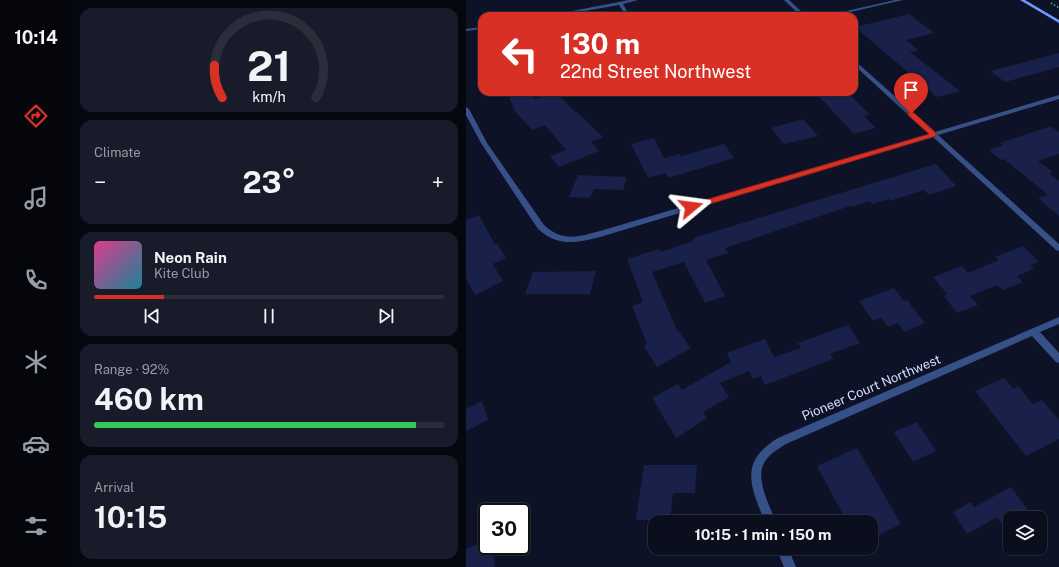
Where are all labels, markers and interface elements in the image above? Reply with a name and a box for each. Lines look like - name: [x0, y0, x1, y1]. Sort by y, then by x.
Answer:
- text: 10:14: [14, 27, 58, 48]
- text: 130 m: [560, 27, 640, 60]
- icon: left: [494, 28, 546, 80]
- text: 21: [247, 41, 291, 90]
- text: 22nd Street Northwest: [560, 61, 751, 82]
- pin: [894, 73, 928, 114]
- icon: arrive: [900, 79, 922, 101]
- text: km/h: [252, 88, 286, 105]
- icon: directions: [22, 102, 50, 130]
- text: Climate: [94, 145, 141, 160]
- text: 23°: [242, 164, 296, 200]
- text: −: [94, 169, 106, 195]
- text: +: [432, 169, 444, 195]
- icon: music: [22, 184, 50, 212]
- position arrow: [670, 186, 712, 228]
- text: Neon Rain: [154, 249, 227, 266]
- icon: phone: [22, 266, 50, 294]
- text: Kite Club: [154, 266, 209, 281]
- icon: previous: [141, 305, 163, 327]
- icon: pause: [258, 305, 280, 327]
- icon: next: [375, 305, 397, 327]
- icon: climate: [22, 348, 50, 376]
- street label: Pioneer Court Northwest: [799, 351, 943, 424]
- text: Range · 92%: [94, 362, 169, 377]
- text: 460 km: [94, 381, 204, 417]
- icon: car: [22, 430, 50, 458]
- text: Arrival: [94, 480, 134, 495]
- text: 10:15: [94, 499, 167, 535]
- speed limit sign: 30: [478, 503, 530, 555]
- map controls: [1003, 511, 1047, 555]
- button: layers: [1003, 511, 1047, 555]
- icon: filters: [22, 512, 50, 540]
- text: 10:15 · 1 min · 150 m: [694, 526, 832, 543]

